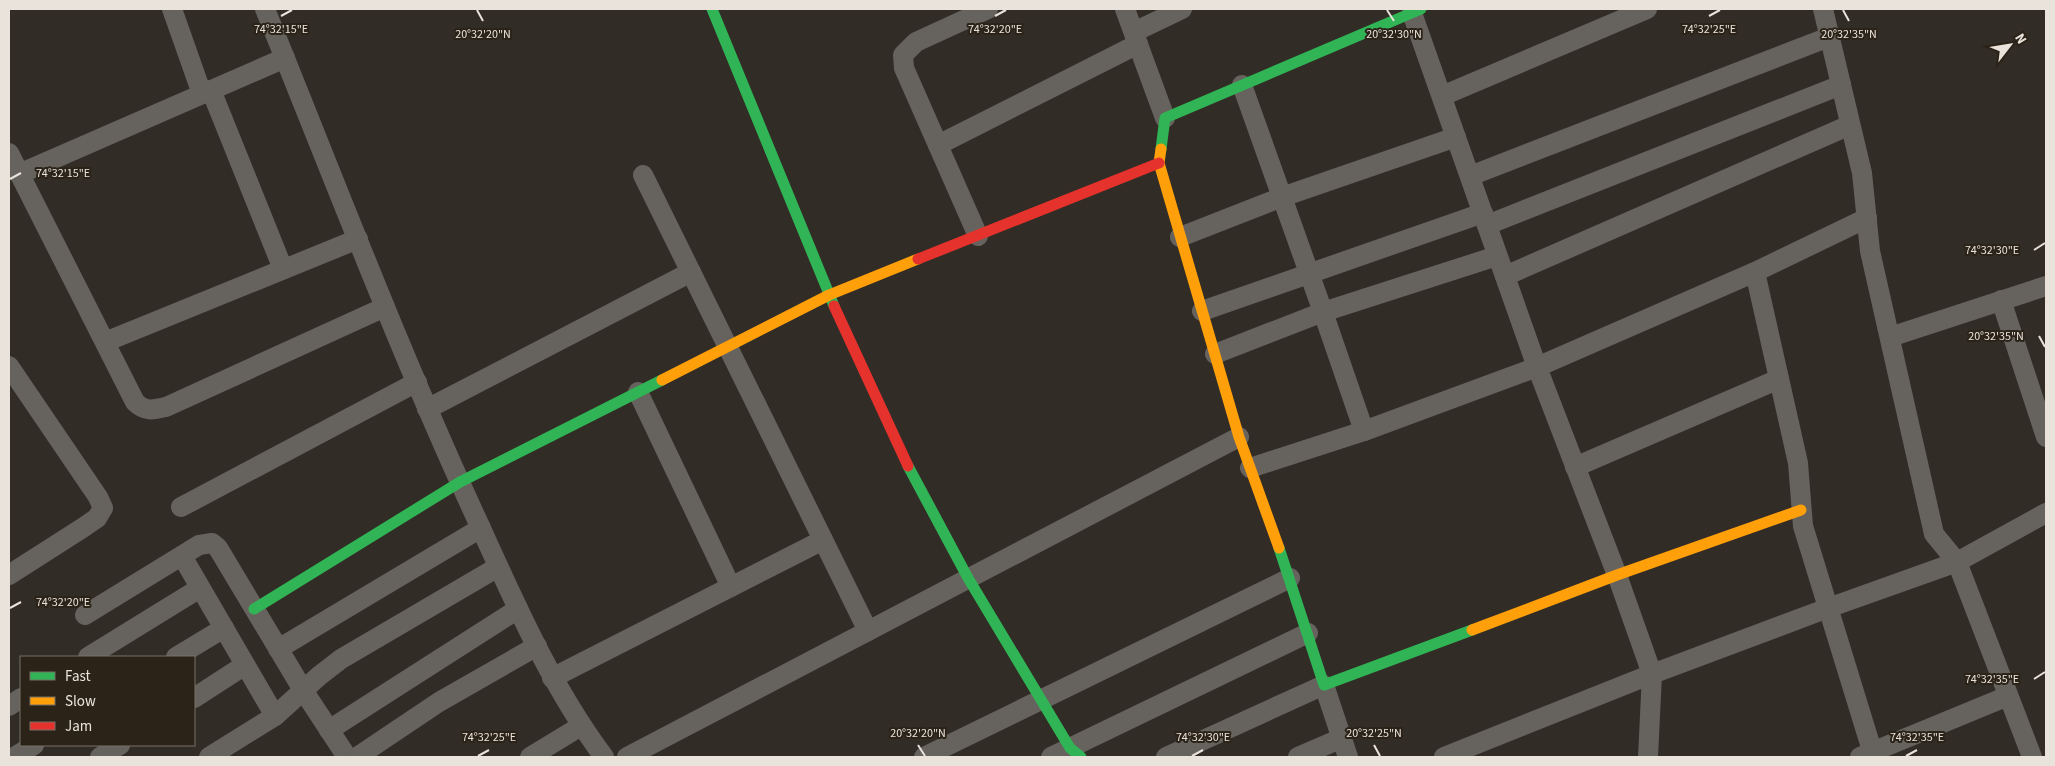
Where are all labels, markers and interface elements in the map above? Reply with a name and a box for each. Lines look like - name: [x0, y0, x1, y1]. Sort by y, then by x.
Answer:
- north arrow: [1985, 20, 2035, 70]
- text: 74°32'15"E: [254, 21, 308, 38]
- text: 74°32'20"E: [968, 21, 1022, 38]
- text: 74°32'25"E: [1682, 21, 1736, 38]
- text: 20°32'20"N: [455, 26, 511, 43]
- text: 20°32'30"N: [1366, 26, 1422, 43]
- text: 20°32'35"N: [1821, 26, 1877, 43]
- text: N: [2009, 30, 2031, 48]
- text: 74°32'15"E: [36, 165, 90, 182]
- text: 74°32'30"E: [1965, 242, 2019, 259]
- text: 20°32'35"N: [1968, 328, 2024, 345]
- text: 74°32'20"E: [36, 594, 90, 611]
- legend: [20, 656, 195, 746]
- text: Fast: [65, 666, 91, 687]
- text: 74°32'35"E: [1965, 671, 2019, 688]
- text: Slow: [65, 691, 96, 712]
- text: Jam: [65, 716, 92, 737]
- text: 20°32'20"N: [890, 725, 946, 742]
- text: 20°32'25"N: [1346, 725, 1402, 742]
- text: 74°32'25"E: [462, 729, 516, 746]
- text: 74°32'30"E: [1176, 729, 1230, 746]
- text: 74°32'35"E: [1890, 729, 1944, 746]

